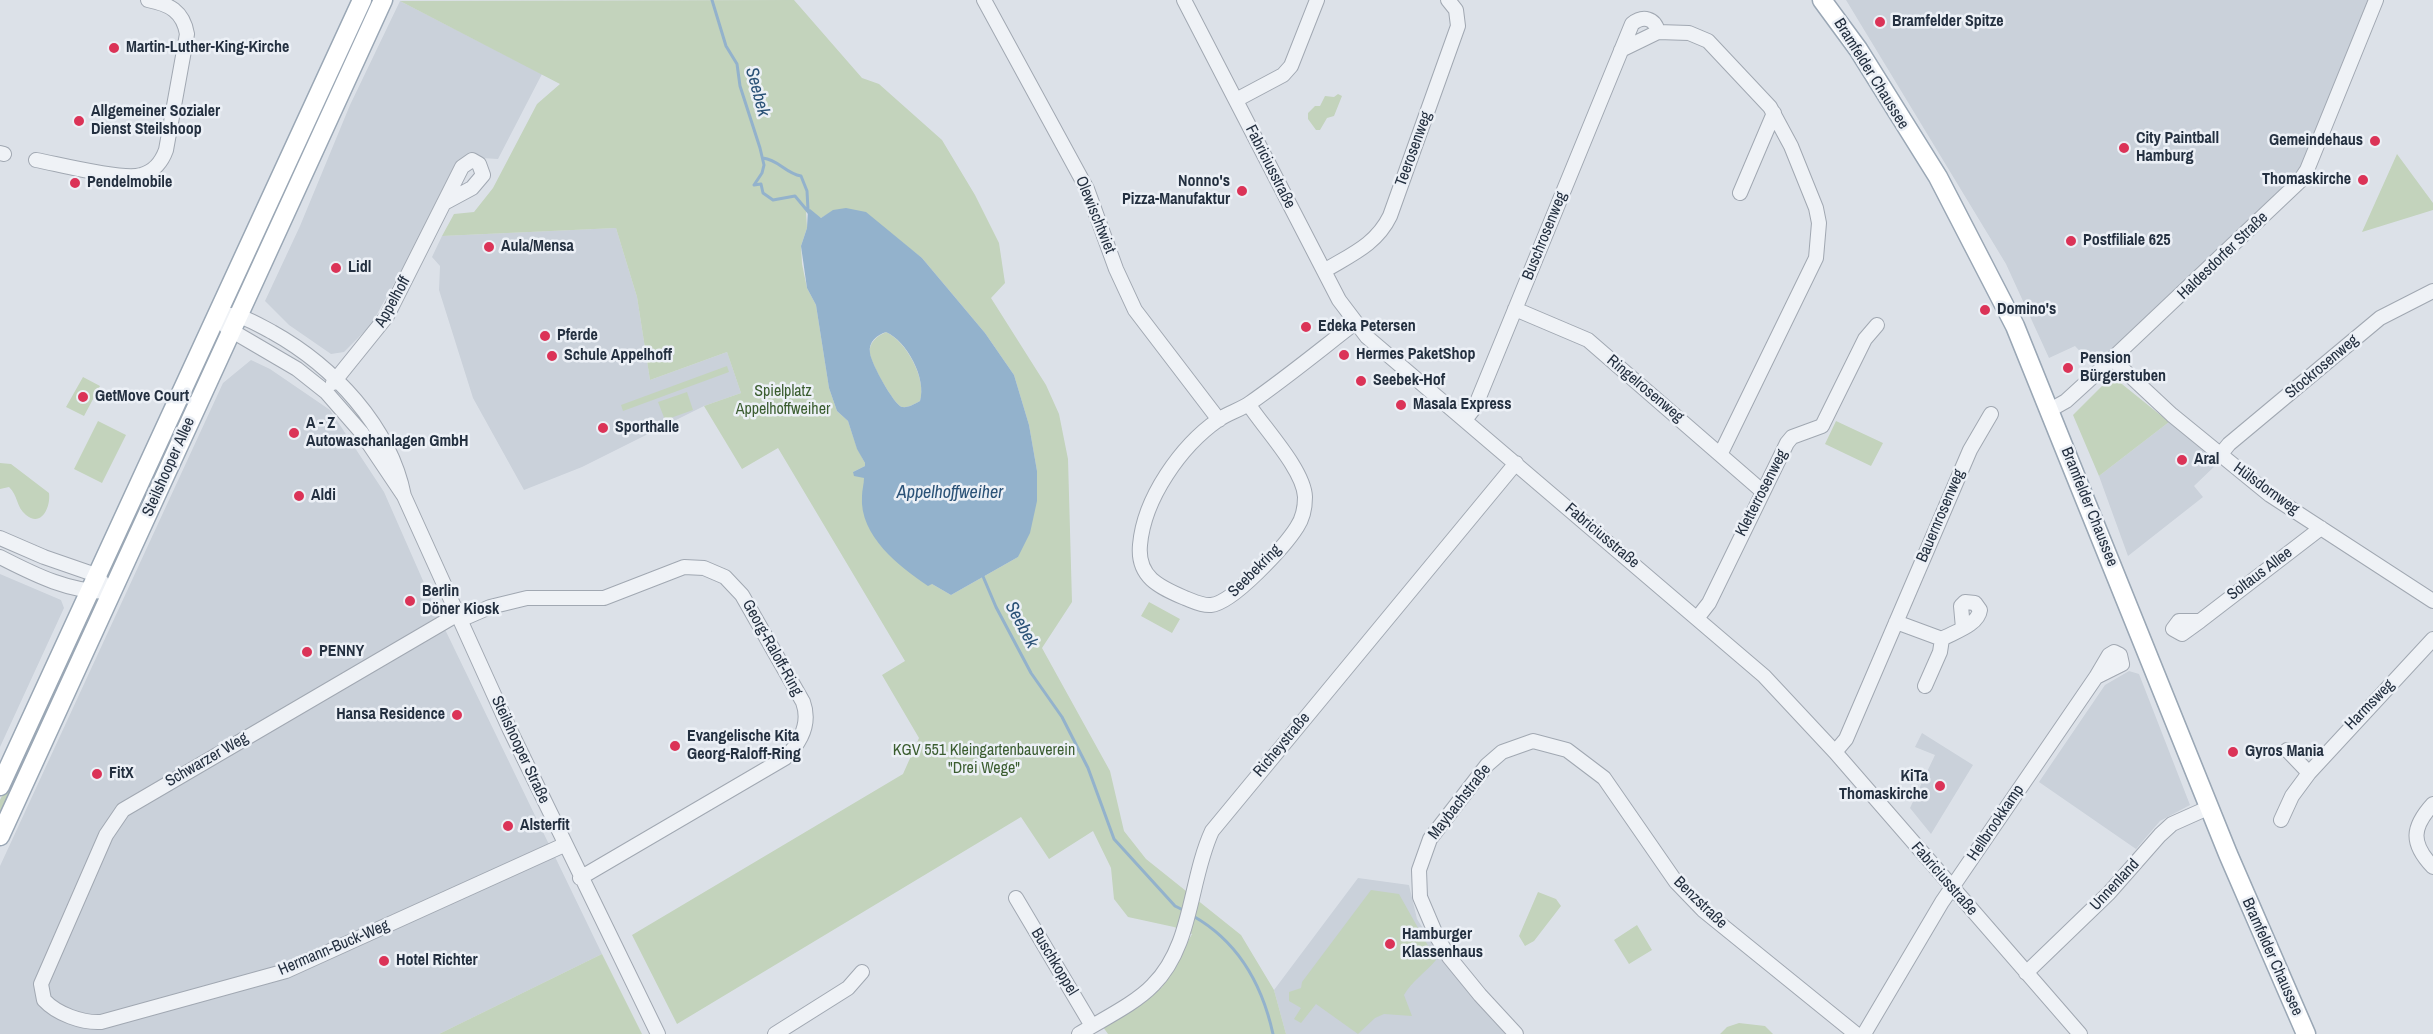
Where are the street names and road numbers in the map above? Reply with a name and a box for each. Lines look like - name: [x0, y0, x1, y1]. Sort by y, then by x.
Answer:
- street label: Bramfelder Chaussee: [1829, 15, 1913, 133]
- street label: Teerosenweg: [1392, 109, 1436, 189]
- street label: Fabriciusstraße: [1241, 122, 1299, 212]
- street label: Olewischtwiet: [1071, 174, 1119, 256]
- street label: Buschrosenweg: [1519, 189, 1571, 283]
- street label: Haldesdorfer Straße: [2174, 208, 2272, 304]
- street label: Appelhoff: [371, 273, 415, 331]
- street label: Stockrosenweg: [2281, 331, 2363, 403]
- street label: Ringelrosenweg: [1603, 351, 1687, 427]
- street label: Steilshooper Allee: [139, 414, 199, 520]
- street label: Bramfelder Chaussee: [2056, 445, 2122, 569]
- street label: Kletterrosenweg: [1732, 446, 1792, 540]
- street label: Hülsdornweg: [2229, 459, 2303, 519]
- street label: Bauernrosenweg: [1913, 467, 1969, 565]
- street label: Fabriciusstraße: [1561, 499, 1643, 573]
- street label: Seebekring: [1224, 540, 1286, 602]
- street label: Soltaus Allee: [2224, 543, 2296, 605]
- street label: Georg-Raloff-Ring: [738, 597, 806, 699]
- street label: Harmsweg: [2341, 676, 2399, 734]
- street label: Steilshooper Straße: [487, 693, 553, 807]
- street label: Richeystraße: [1250, 709, 1314, 781]
- street label: Schwarzer Weg: [162, 729, 252, 791]
- street label: Maybachstraße: [1425, 760, 1495, 844]
- street label: Hellbrookkamp: [1964, 781, 2028, 865]
- street label: Fabriciusstraße: [1907, 838, 1981, 920]
- street label: Unnenland: [2086, 855, 2144, 915]
- street label: Benzstraße: [1669, 873, 1731, 933]
- street label: Bramfelder Chaussee: [2237, 895, 2307, 1019]
- street label: Hermann-Buck-Weg: [276, 916, 392, 980]
- street label: Buschkoppel: [1026, 925, 1082, 999]

